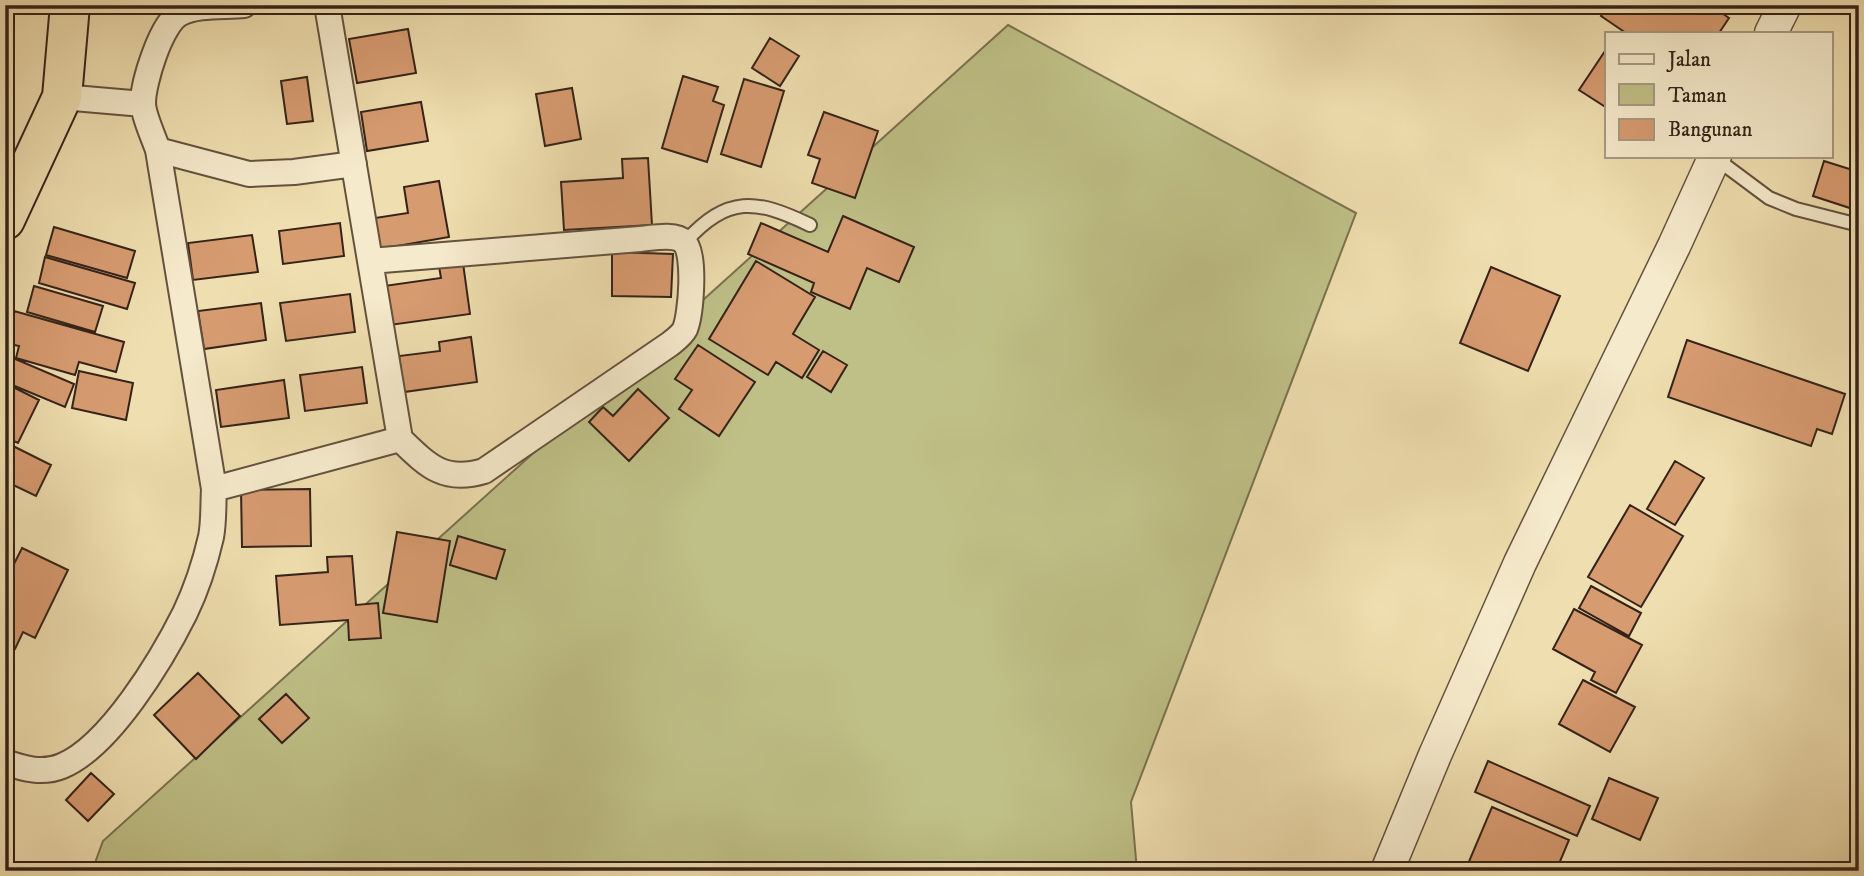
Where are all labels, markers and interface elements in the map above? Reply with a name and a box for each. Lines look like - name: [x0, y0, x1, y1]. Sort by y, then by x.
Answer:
- legend: [1605, 32, 1832, 158]
- text: Jalan: [1666, 47, 1711, 73]
- text: Taman: [1668, 83, 1727, 109]
- text: Bangunan: [1668, 117, 1752, 143]

